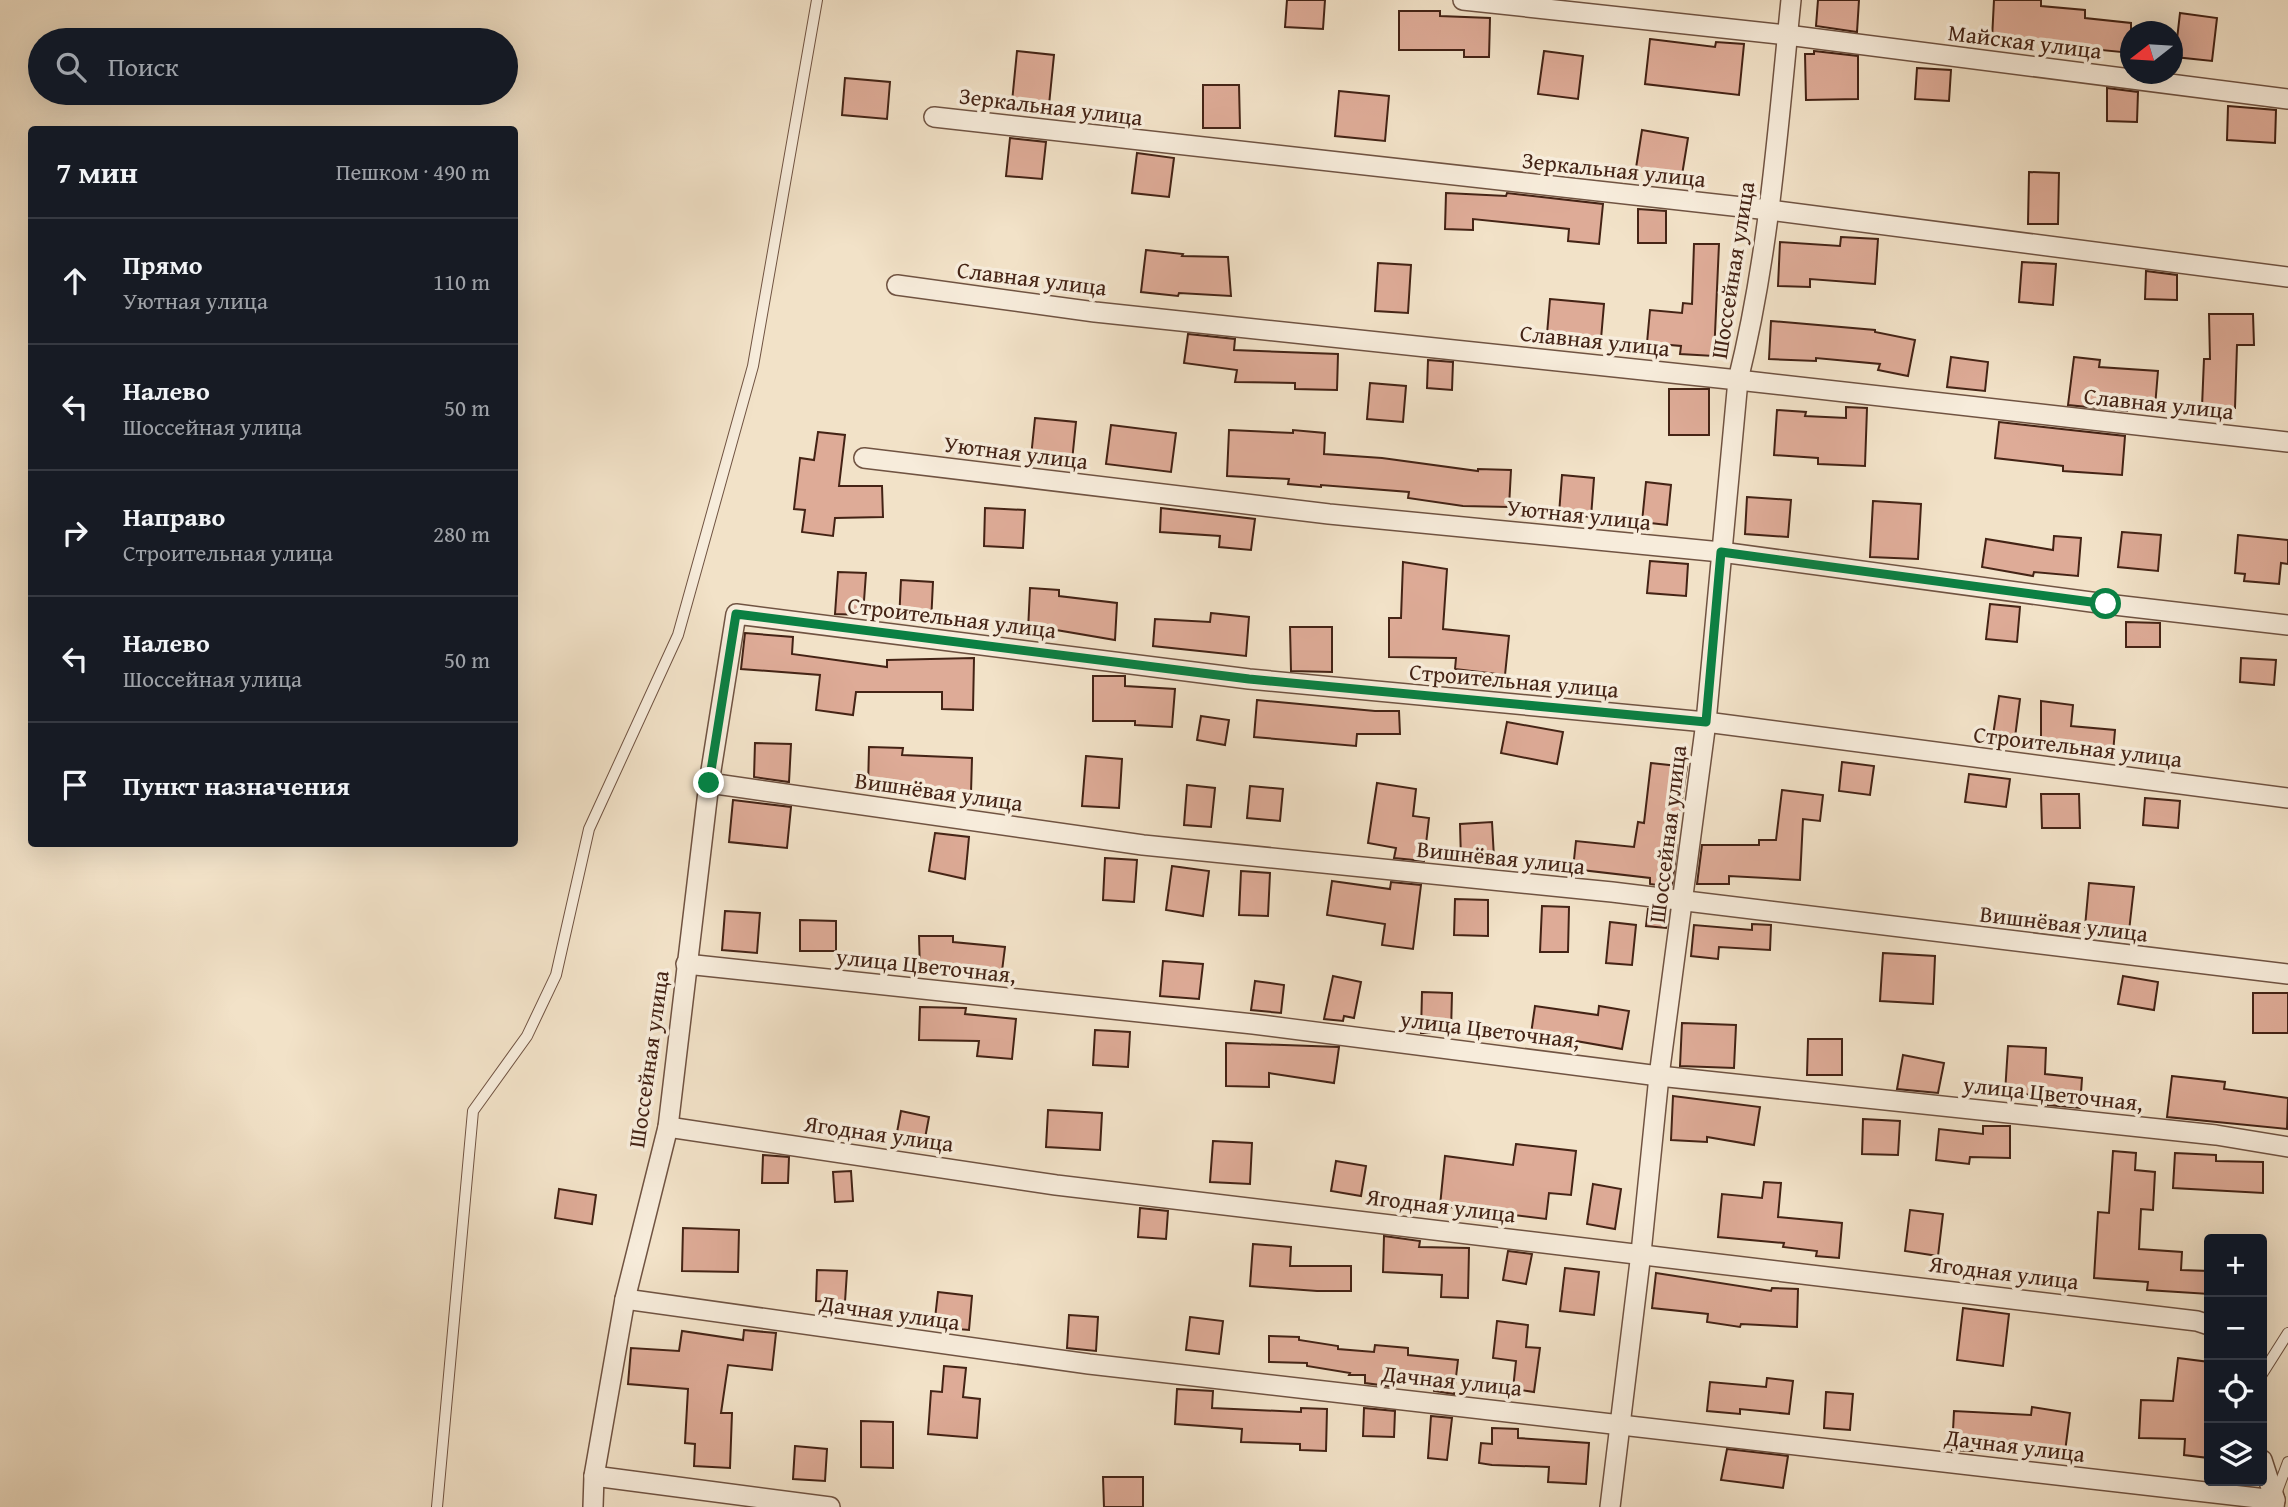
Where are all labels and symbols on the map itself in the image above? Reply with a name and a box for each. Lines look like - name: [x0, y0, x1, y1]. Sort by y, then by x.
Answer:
- street label: Майская улица: [1946, 15, 2104, 67]
- north arrow: [2120, 21, 2183, 84]
- street label: Зеркальная улица: [957, 78, 1145, 134]
- street label: Зеркальная улица: [1520, 143, 1708, 195]
- street label: Шоссейная улица: [1702, 179, 1762, 361]
- street label: Славная улица: [955, 252, 1109, 304]
- street label: Славная улица: [1518, 316, 1672, 364]
- street label: Славная улица: [2082, 379, 2236, 427]
- street label: Уютная улица: [942, 427, 1090, 477]
- street label: Уютная улица: [1505, 490, 1653, 538]
- street label: Строительная улица: [846, 588, 1058, 646]
- route start: [2090, 588, 2121, 619]
- street label: Строительная улица: [1408, 654, 1620, 706]
- street label: Строительная улица: [1972, 717, 2184, 775]
- street label: Шоссейная улица: [1640, 743, 1694, 925]
- street label: Вишнёвая улица: [853, 763, 1025, 819]
- route end: [693, 767, 724, 798]
- street label: Вишнёвая улица: [1415, 832, 1587, 882]
- street label: Вишнёвая улица: [1978, 896, 2150, 950]
- street label: улица Цветочная,: [833, 939, 1018, 991]
- street label: Шоссейная улица: [619, 968, 677, 1150]
- street label: улица Цветочная,: [1397, 1001, 1582, 1056]
- street label: улица Цветочная,: [1960, 1067, 2145, 1119]
- street label: Ягодная улица: [801, 1106, 956, 1160]
- street label: Ягодная улица: [1363, 1179, 1518, 1231]
- street label: Ягодная улица: [1926, 1246, 2081, 1298]
- street label: Дачная улица: [817, 1286, 962, 1338]
- street label: Дачная улица: [1379, 1356, 1524, 1404]
- street label: Дачная улица: [1942, 1420, 2087, 1470]

